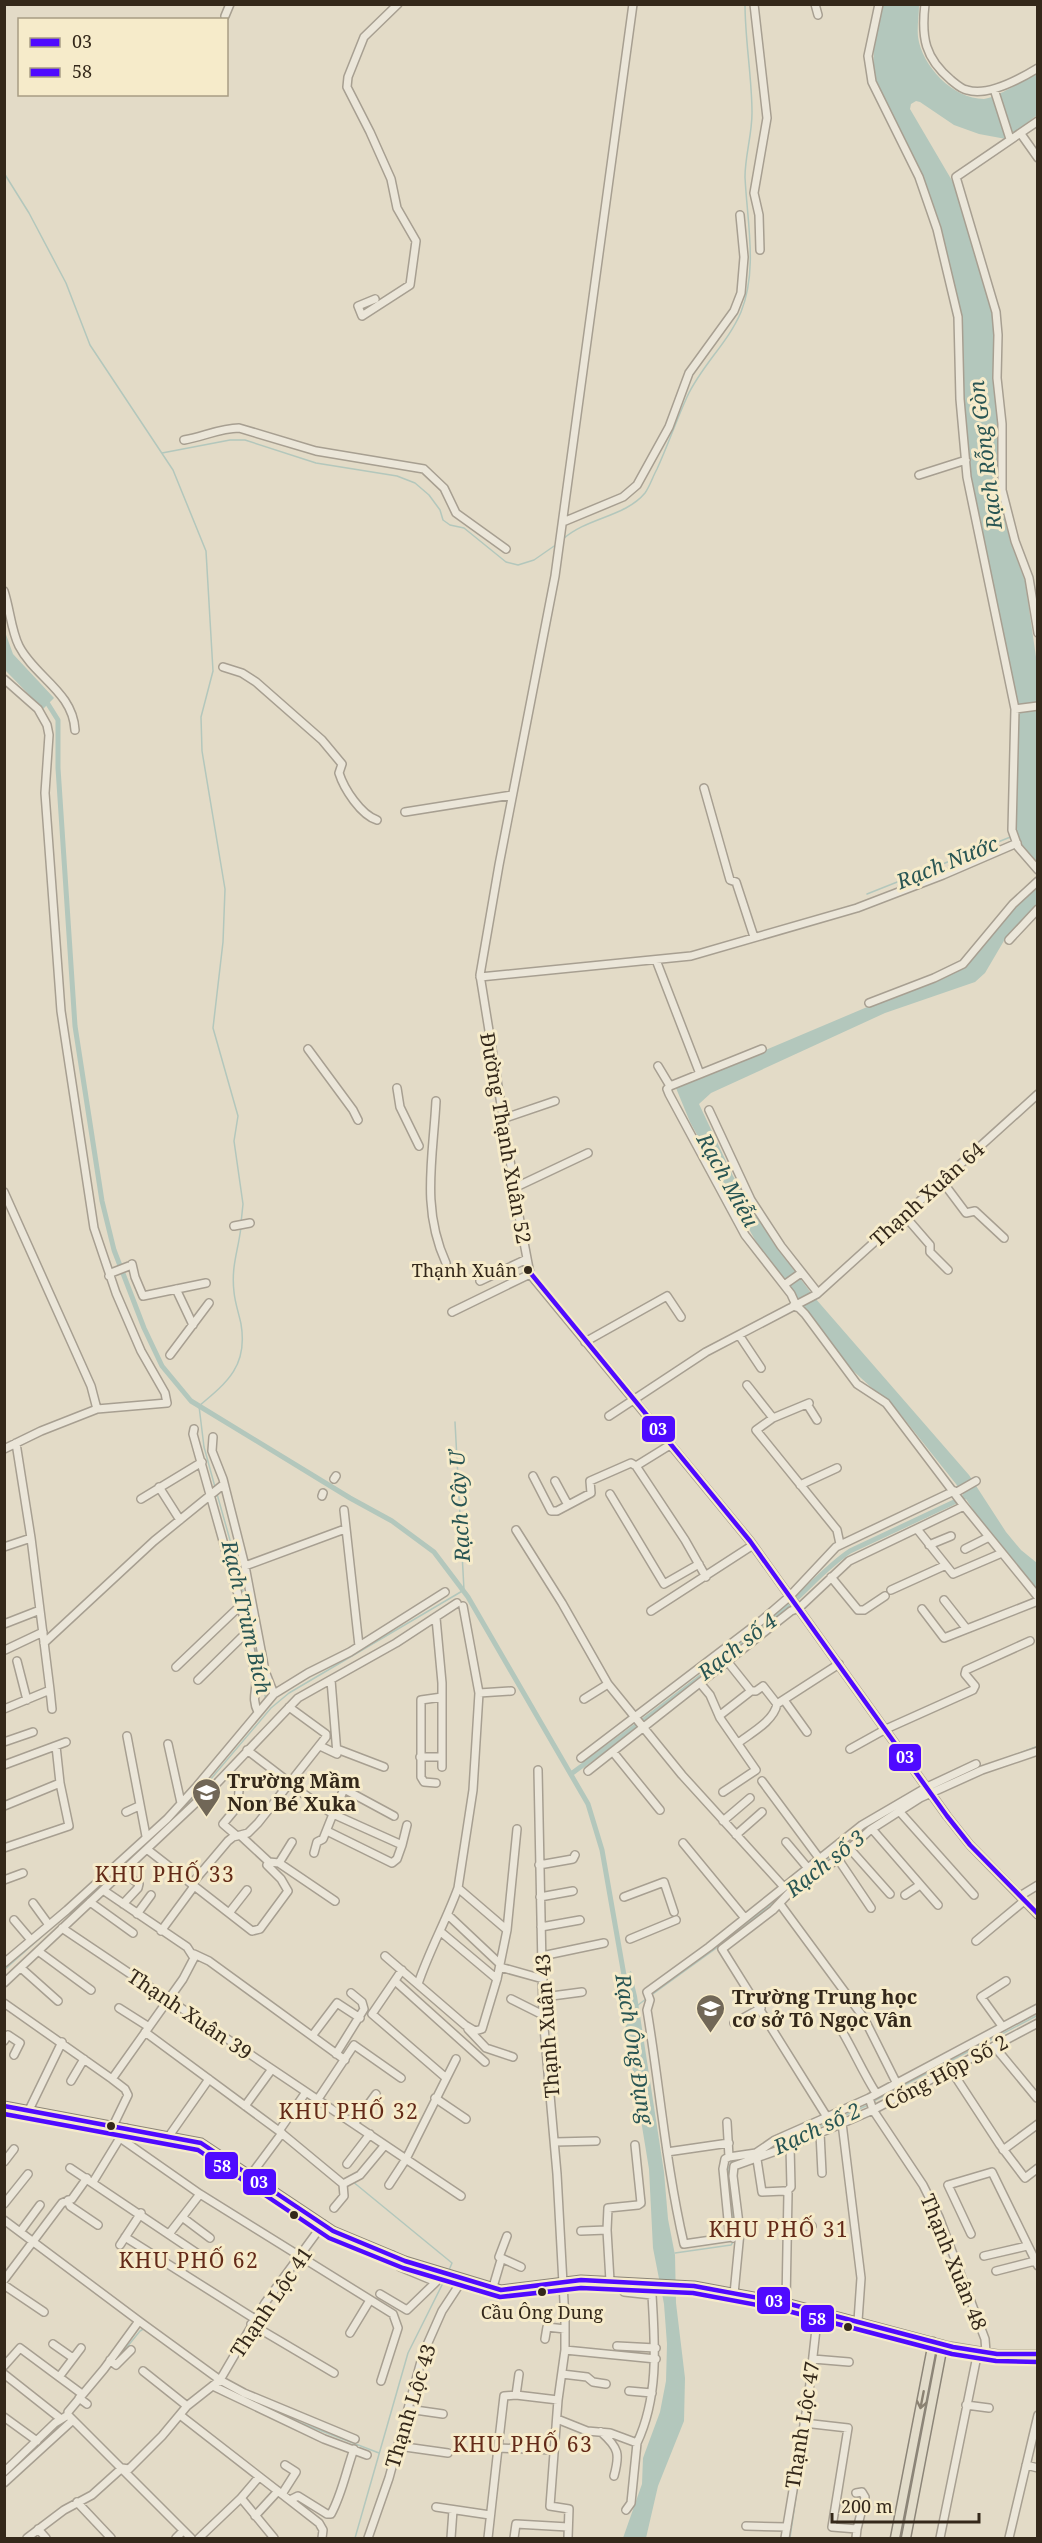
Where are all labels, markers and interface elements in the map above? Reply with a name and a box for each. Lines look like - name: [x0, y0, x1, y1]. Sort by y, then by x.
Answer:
- legend: [18, 18, 228, 96]
- text: 03: [72, 29, 92, 53]
- text: 58: [72, 59, 92, 83]
- water label: Rạch Rỗng Gòn: [962, 379, 1008, 532]
- water label: Rạch Nước: [891, 829, 1003, 895]
- street label: Đường Thạnh Xuân 52: [474, 1030, 538, 1246]
- water label: Rạch Miễu: [690, 1127, 766, 1232]
- street label: Thạnh Xuân 64: [864, 1136, 990, 1252]
- place label: Thạnh Xuân: [412, 1258, 517, 1282]
- marker: Thạnh Xuân: [522, 1264, 534, 1276]
- line badge: 03: [641, 1415, 676, 1443]
- text: 03: [649, 1418, 667, 1440]
- water label: Rạch Cây Ư: [442, 1447, 476, 1564]
- water label: Rạch Trùm Bích: [215, 1536, 278, 1697]
- water label: Rạch số 4: [691, 1606, 783, 1686]
- line badge: 03: [888, 1743, 922, 1772]
- text: 03: [896, 1746, 914, 1768]
- place label: Trường Mầm Non Bé Xuka: [227, 1767, 361, 1817]
- school or university icon: Trường Mầm Non Bé Xuka: [190, 1776, 222, 1818]
- water label: Rạch số 3: [779, 1823, 870, 1903]
- district label: KHU PHỐ 33: [95, 1860, 235, 1888]
- street label: Thạnh Xuân 43: [528, 1953, 566, 2099]
- street label: Thạnh Xuân 39: [122, 1962, 258, 2066]
- water label: Rạch Ông Đụng: [609, 1971, 661, 2127]
- place label: Trường Trung học cơ sở Tô Ngọc Vân: [732, 1983, 917, 2033]
- school or university icon: Trường Trung học cơ sở Tô Ngọc Vân: [695, 1992, 727, 2034]
- street label: Cống Hộp Số 2: [879, 2028, 1013, 2116]
- water label: Rạch số 2: [768, 2096, 865, 2161]
- district label: KHU PHỐ 32: [279, 2097, 419, 2125]
- unlabelled marker: [105, 2120, 117, 2132]
- line badge: 58: [204, 2151, 239, 2180]
- text: 58: [213, 2155, 231, 2177]
- line badge: 03: [242, 2168, 277, 2196]
- text: 03: [250, 2171, 268, 2193]
- street label: Thạnh Xuân 48: [914, 2190, 994, 2334]
- unlabelled marker: [288, 2209, 300, 2221]
- district label: KHU PHỐ 31: [709, 2215, 849, 2243]
- street label: Thạnh Lộc 41: [224, 2241, 318, 2363]
- district label: KHU PHỐ 62: [119, 2246, 259, 2274]
- marker: Cầu Ông Dung: [536, 2286, 548, 2298]
- line badge: 03: [756, 2286, 791, 2315]
- text: 03: [765, 2290, 783, 2312]
- place label: Cầu Ông Dung: [481, 2300, 604, 2324]
- line badge: 58: [800, 2304, 835, 2333]
- text: 58: [808, 2308, 826, 2330]
- unlabelled marker: [842, 2321, 854, 2333]
- street label: Thạnh Lộc 43: [378, 2341, 442, 2471]
- street label: Thạnh Lộc 47: [779, 2359, 825, 2491]
- one-way arrow: [916, 2389, 927, 2409]
- district label: KHU PHỐ 63: [453, 2430, 593, 2458]
- scale bar: [832, 2486, 979, 2524]
- text: 200 m: [841, 2494, 893, 2518]

